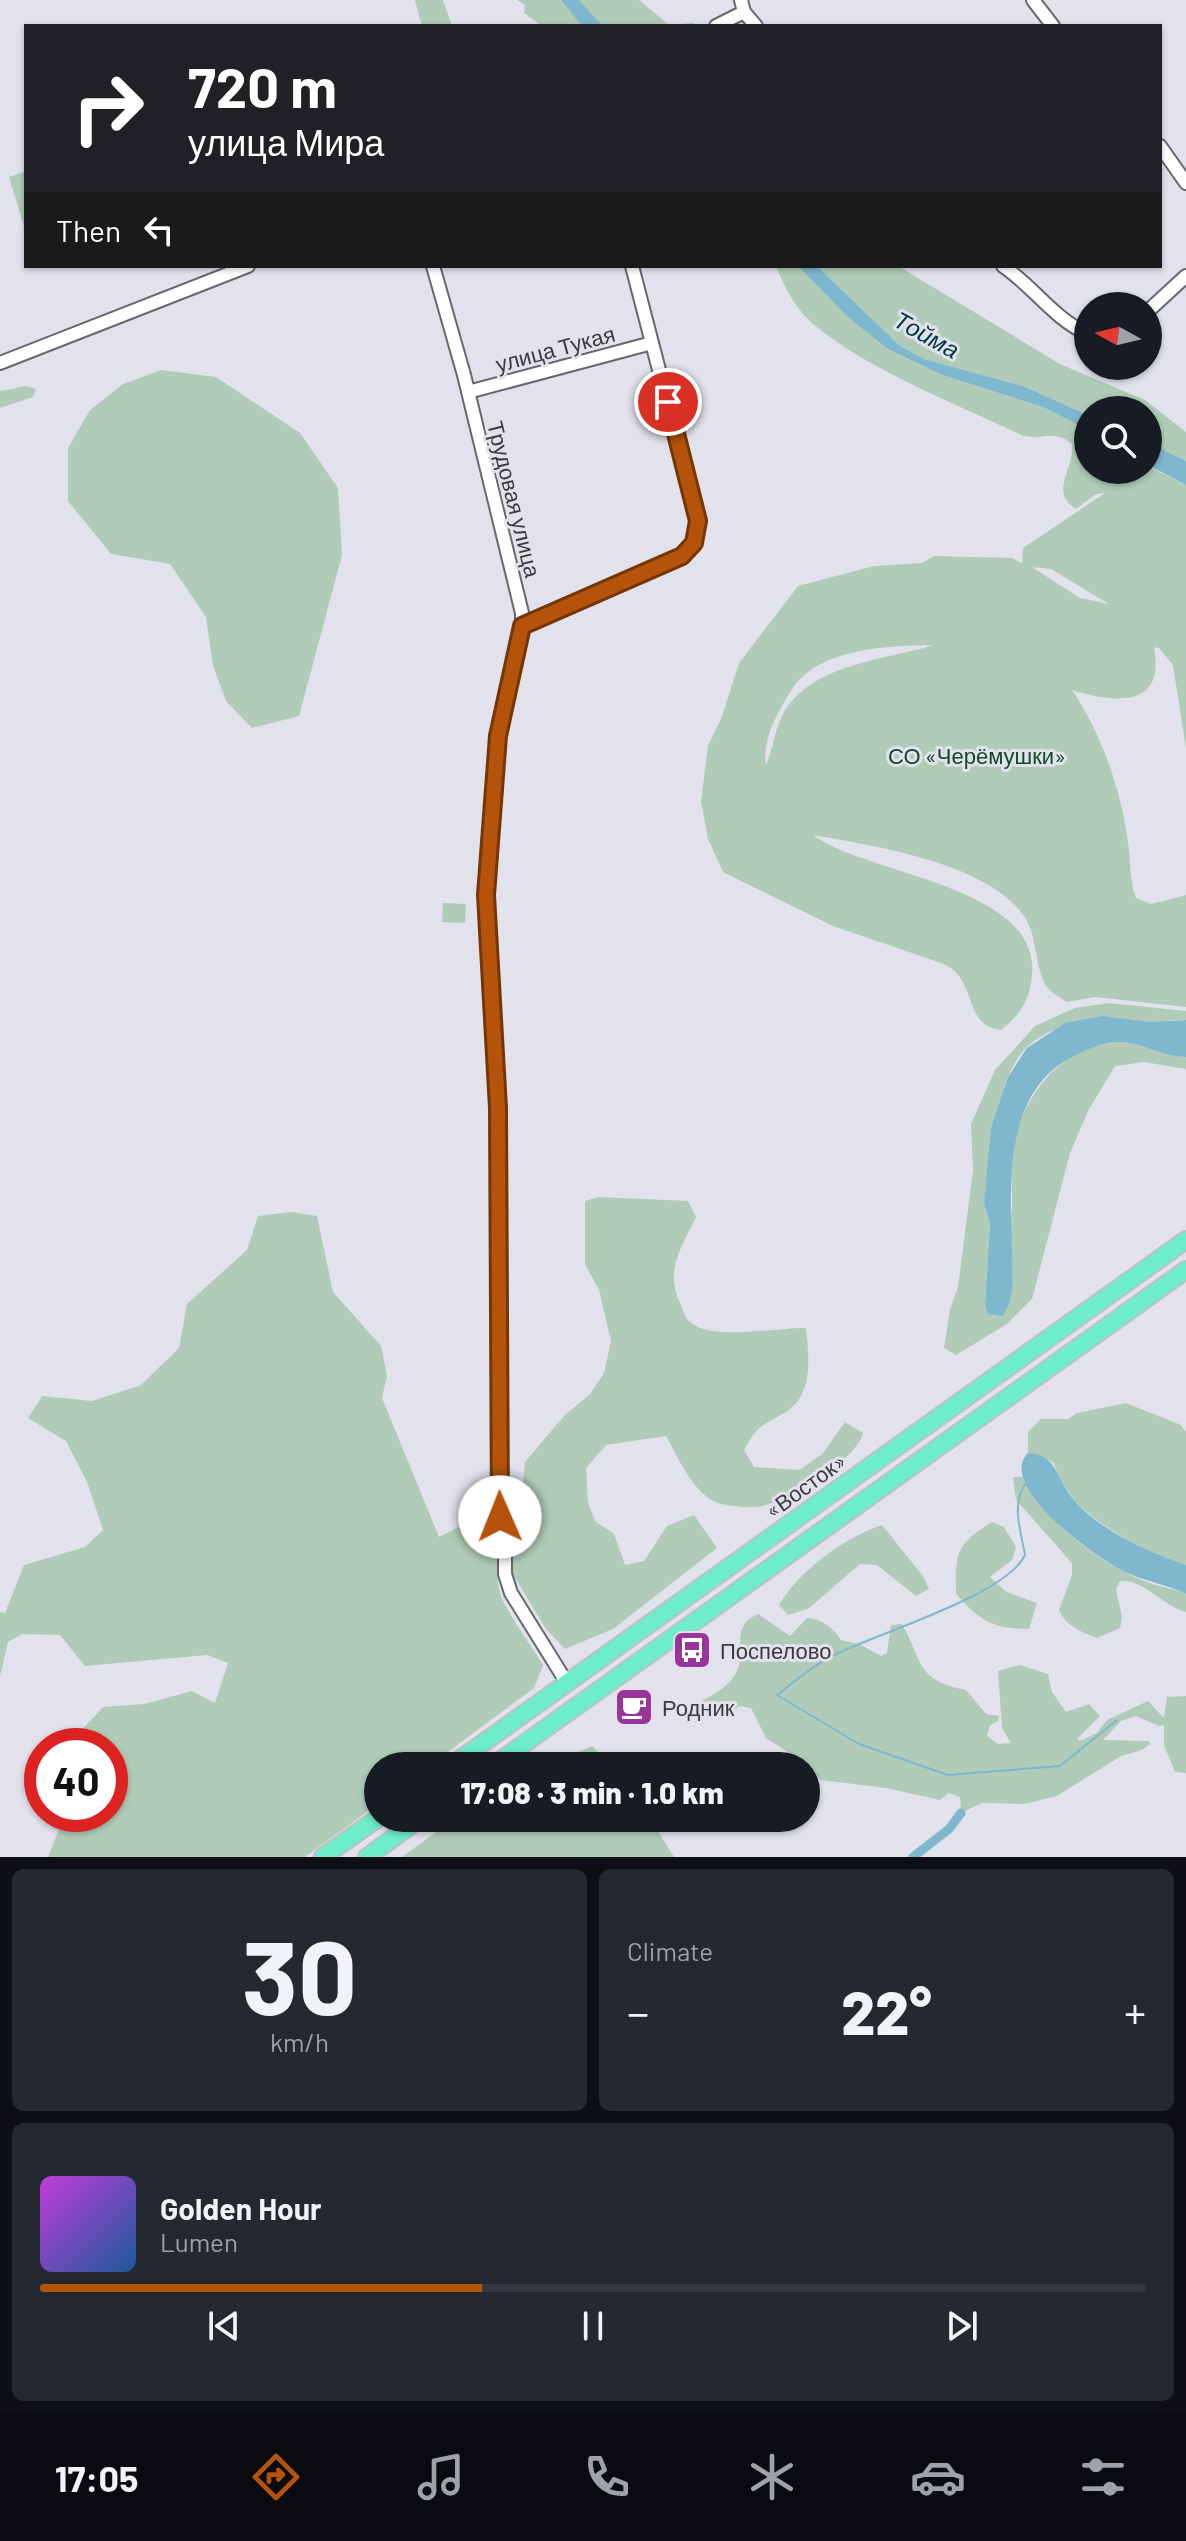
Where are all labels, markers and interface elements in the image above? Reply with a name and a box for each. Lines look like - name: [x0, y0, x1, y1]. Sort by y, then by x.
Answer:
- text: 720 m: [188, 52, 337, 119]
- icon: right: [56, 56, 160, 160]
- text: улица Мира: [188, 120, 384, 163]
- icon: left: [137, 208, 181, 252]
- text: Then: [56, 212, 121, 248]
- north arrow: [1074, 292, 1162, 380]
- map controls: [1074, 292, 1162, 484]
- water label: Тойма: [889, 304, 965, 364]
- street label: улица Тукая: [493, 320, 618, 377]
- pin: [634, 368, 702, 436]
- icon: arrive: [646, 380, 690, 424]
- button: search: [1074, 396, 1162, 484]
- street label: Трудовая улица: [482, 418, 547, 581]
- park label: СО «Черёмушки»: [888, 742, 1066, 769]
- street label: «Восток»: [760, 1447, 850, 1523]
- position arrow: [458, 1475, 542, 1559]
- bus stop icon: Поспелово: [671, 1629, 713, 1671]
- place label: Поспелово: [720, 1637, 831, 1663]
- cafe icon: Родник: [613, 1686, 655, 1728]
- place label: Родник: [662, 1694, 735, 1721]
- speed limit sign: 40: [24, 1728, 128, 1832]
- text: 17:08 · 3 min · 1.0 km: [460, 1774, 724, 1810]
- text: 30: [242, 1911, 357, 2036]
- text: Climate: [627, 1935, 713, 1966]
- text: 22°: [841, 1975, 932, 2047]
- text: −: [627, 1985, 649, 2038]
- text: +: [1124, 1985, 1146, 2038]
- text: km/h: [270, 2026, 329, 2057]
- text: Golden Hour: [160, 2190, 322, 2226]
- text: Lumen: [160, 2226, 238, 2257]
- icon: previous: [202, 2304, 246, 2348]
- icon: pause: [571, 2304, 615, 2348]
- icon: next: [940, 2304, 984, 2348]
- icon: directions: [248, 2449, 304, 2505]
- icon: music: [413, 2449, 469, 2505]
- icon: phone: [579, 2449, 635, 2505]
- icon: climate: [744, 2449, 800, 2505]
- icon: car: [910, 2449, 966, 2505]
- icon: filters: [1075, 2449, 1131, 2505]
- text: 17:05: [55, 2456, 138, 2499]

